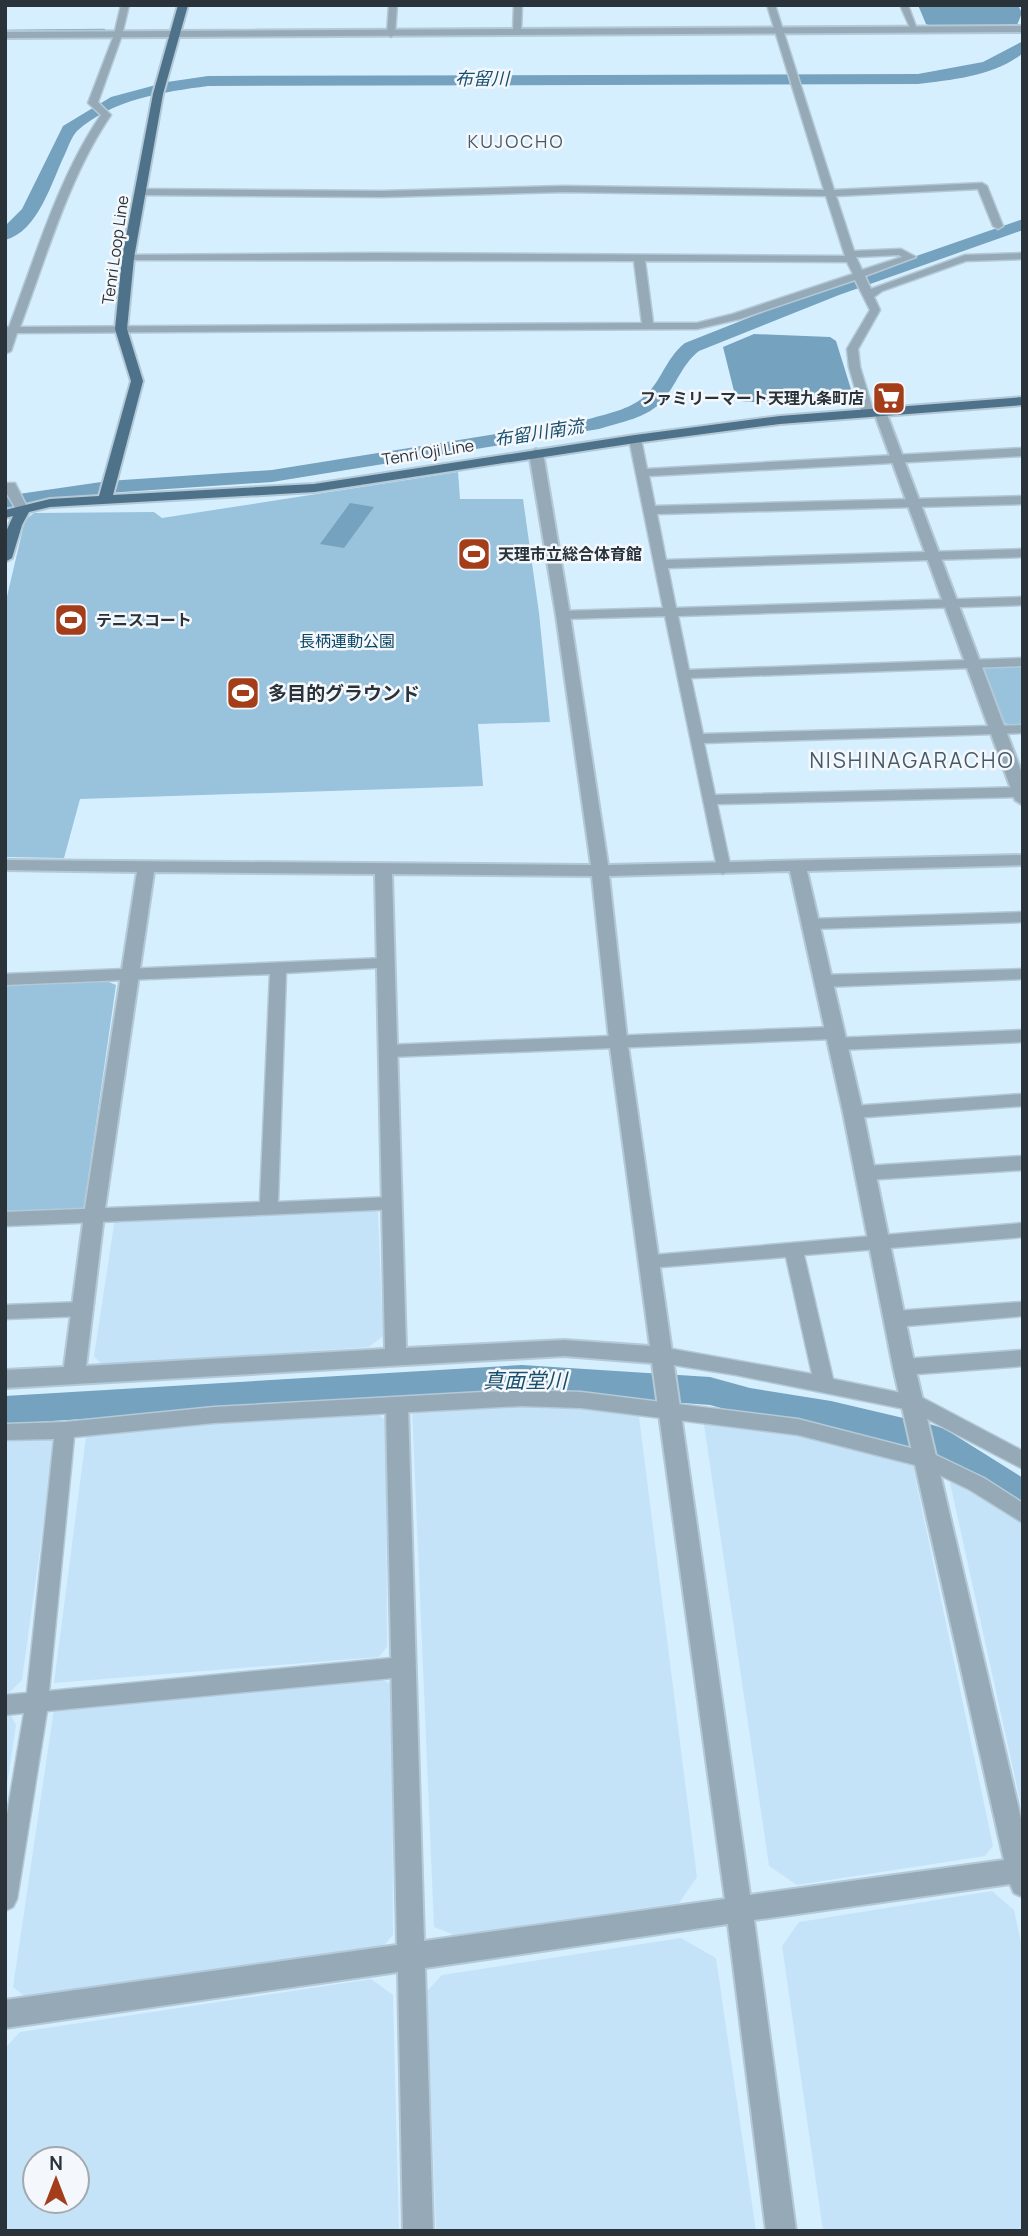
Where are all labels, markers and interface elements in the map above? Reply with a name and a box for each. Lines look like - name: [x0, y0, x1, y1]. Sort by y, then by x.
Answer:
- water label: 布留川: [455, 66, 511, 90]
- district label: KUJOCHO: [468, 129, 564, 153]
- street label: Tenri Loop Line: [96, 194, 134, 306]
- supermarket icon: ファミリーマート天理九条町店: [870, 379, 908, 417]
- place label: ファミリーマート天理九条町店: [640, 387, 864, 409]
- water label: 布留川南流: [493, 413, 588, 451]
- street label: Tenri Oji Line: [380, 434, 476, 470]
- sports icon: 天理市立総合体育館: [455, 535, 493, 573]
- place label: 天理市立総合体育館: [498, 543, 642, 565]
- sports icon: テニスコート: [52, 601, 90, 639]
- place label: テニスコート: [96, 609, 192, 631]
- park label: 長柄運動公園: [299, 630, 395, 652]
- sports icon: 多目的グラウンド: [224, 674, 262, 712]
- place label: 多目的グラウンド: [268, 680, 420, 706]
- district label: NISHINAGARACHO: [809, 746, 1015, 774]
- water label: 真面堂川: [483, 1366, 569, 1394]
- north arrow: [21, 2145, 91, 2215]
- text: N: [49, 2150, 63, 2176]

